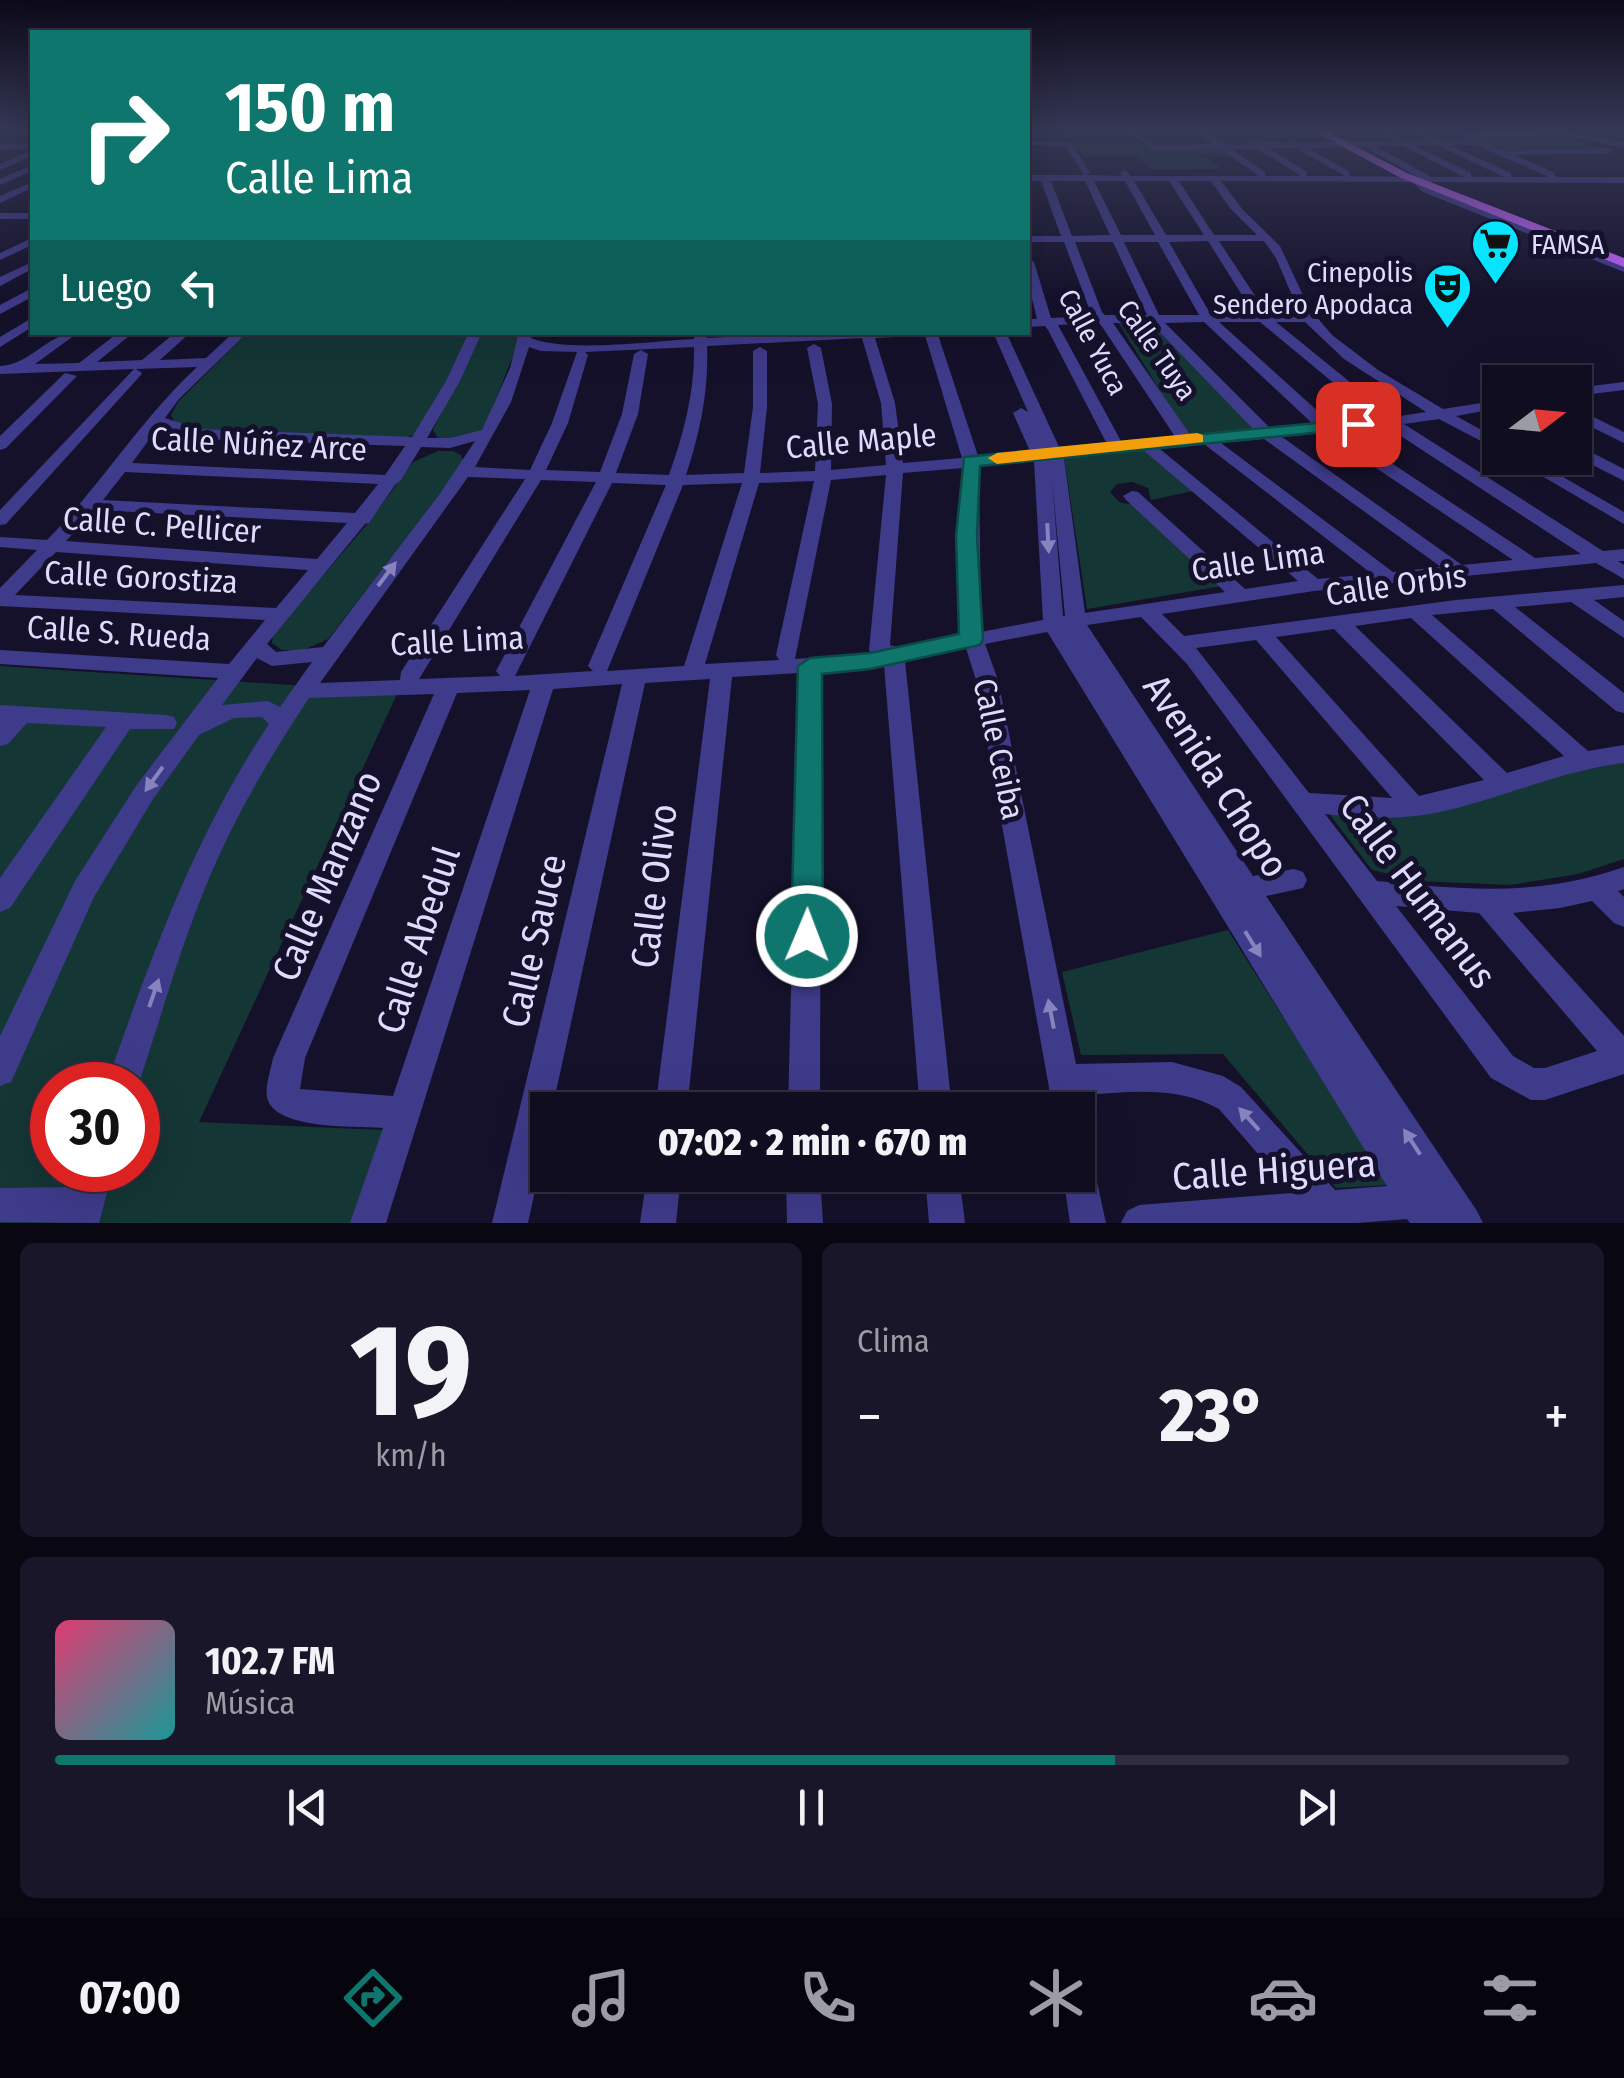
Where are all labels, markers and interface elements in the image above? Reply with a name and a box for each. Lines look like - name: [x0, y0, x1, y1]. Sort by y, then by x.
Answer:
- text: 150 m: [225, 66, 395, 150]
- icon: right: [60, 70, 190, 200]
- text: Calle Lima: [225, 151, 413, 205]
- supermarket icon: FAMSA: [1470, 218, 1522, 286]
- place label: FAMSA: [1531, 228, 1605, 261]
- place label: Cinepolis Sendero Apodaca: [1213, 256, 1413, 321]
- icon: left: [172, 260, 227, 315]
- theatre icon: Cinepolis Sendero Apodaca: [1422, 262, 1474, 330]
- text: Luego: [60, 265, 152, 311]
- street label: Calle Yuca: [1051, 283, 1135, 401]
- street label: Calle Tuya: [1111, 294, 1203, 406]
- north arrow: [1482, 365, 1592, 475]
- map controls: [1482, 365, 1592, 475]
- pin: [1316, 382, 1401, 467]
- icon: arrive: [1331, 397, 1386, 452]
- street label: Calle Maple: [784, 415, 938, 467]
- street label: Calle Núñez Arce: [150, 419, 368, 469]
- street label: Calle C. Pellicer: [62, 499, 262, 551]
- one-way arrow: [1041, 523, 1057, 555]
- street label: Calle Lima: [1189, 533, 1327, 589]
- street label: Calle Gorostiza: [43, 553, 239, 601]
- street label: Calle Orbis: [1323, 556, 1469, 614]
- one-way arrow: [376, 561, 396, 587]
- street label: Calle S. Rueda: [26, 608, 212, 658]
- street label: Calle Lima: [389, 619, 525, 663]
- street label: Avenida Chopo: [1133, 666, 1299, 886]
- street label: Calle Ceiba: [966, 675, 1032, 823]
- street label: Calle Manzano: [262, 764, 392, 988]
- one-way arrow: [145, 766, 164, 792]
- street label: Calle Humanus: [1330, 785, 1506, 997]
- street label: Calle Olivo: [621, 801, 687, 971]
- street label: Calle Abedul: [366, 841, 470, 1039]
- street label: Calle Sauce: [492, 850, 576, 1032]
- position arrow: [755, 884, 859, 988]
- one-way arrow: [1244, 930, 1262, 958]
- one-way arrow: [147, 977, 162, 1007]
- one-way arrow: [1043, 998, 1058, 1029]
- speed limit sign: 30: [30, 1062, 160, 1192]
- one-way arrow: [1238, 1107, 1260, 1132]
- text: 07:02 · 2 min · 670 m: [658, 1119, 967, 1165]
- one-way arrow: [1403, 1128, 1421, 1155]
- street label: Calle Higuera: [1171, 1140, 1377, 1200]
- text: 19: [350, 1293, 472, 1449]
- text: Clima: [857, 1322, 930, 1360]
- text: 23°: [1160, 1371, 1266, 1461]
- text: −: [857, 1384, 882, 1450]
- text: +: [1544, 1384, 1569, 1450]
- text: km/h: [375, 1436, 447, 1474]
- text: 102.7 FM: [205, 1638, 335, 1684]
- text: Música: [205, 1684, 295, 1722]
- icon: previous: [280, 1780, 335, 1835]
- icon: pause: [784, 1780, 839, 1835]
- icon: next: [1289, 1780, 1344, 1835]
- icon: directions: [338, 1963, 408, 2033]
- icon: music: [566, 1963, 636, 2033]
- icon: phone: [793, 1963, 863, 2033]
- icon: climate: [1021, 1963, 1091, 2033]
- icon: car: [1248, 1963, 1318, 2033]
- icon: filters: [1475, 1963, 1545, 2033]
- text: 07:00: [79, 1971, 181, 2025]

